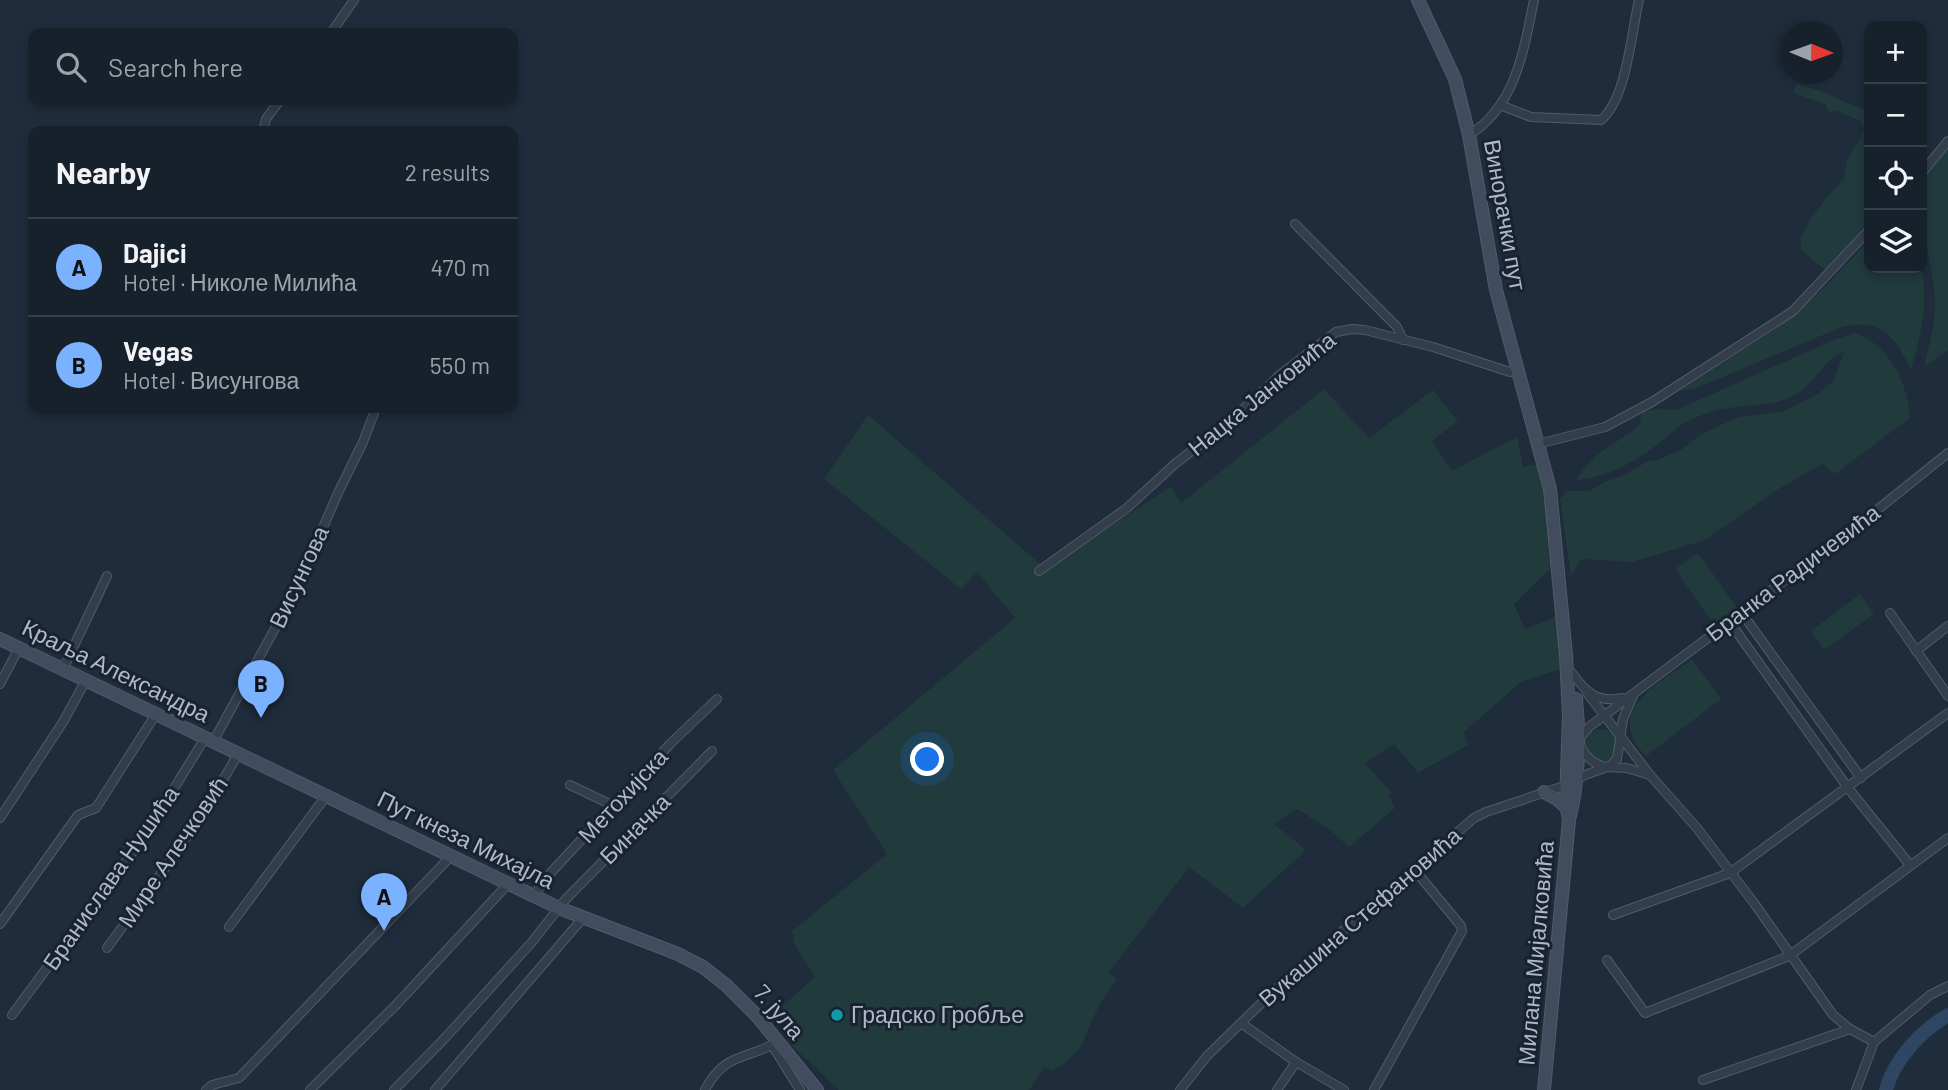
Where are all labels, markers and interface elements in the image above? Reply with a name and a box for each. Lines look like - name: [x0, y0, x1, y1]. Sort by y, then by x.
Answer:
- north arrow: [1780, 21, 1843, 84]
- map controls: [1864, 21, 1927, 273]
- button: +: [1864, 21, 1927, 84]
- search box: [28, 28, 518, 105]
- icon: search: [52, 48, 90, 86]
- text: Search here: [108, 51, 243, 82]
- button: −: [1864, 84, 1927, 147]
- street label: Винорачки пут: [1479, 137, 1533, 293]
- button: locate: [1864, 147, 1927, 210]
- text: Nearby: [56, 154, 151, 190]
- text: 2 results: [405, 158, 490, 186]
- button: layers: [1864, 210, 1927, 273]
- text: Dajici: [123, 237, 187, 268]
- text: A: [71, 253, 87, 281]
- text: 470 m: [431, 253, 490, 281]
- text: Hotel · Николе Милића: [123, 268, 357, 296]
- street label: Нацка Јанковића: [1182, 325, 1341, 461]
- text: Vegas: [123, 335, 193, 366]
- text: B: [72, 351, 86, 379]
- text: 550 m: [430, 351, 490, 379]
- text: Hotel · Висунгова: [123, 366, 299, 394]
- street label: Бранка Радичевића: [1700, 498, 1885, 647]
- street label: Висунгова: [262, 521, 334, 632]
- street label: Краља Александра: [18, 613, 215, 728]
- pin: B: [238, 660, 284, 718]
- street label: Метохијска: [572, 742, 673, 848]
- your location: [910, 742, 944, 776]
- street label: Мире Алечковић: [111, 771, 233, 932]
- street label: Бранислава Нушића: [36, 780, 184, 975]
- street label: Пут кнеза Михајла: [373, 784, 560, 894]
- street label: Биначка: [593, 787, 676, 869]
- street label: Вукашина Стефановића: [1252, 821, 1466, 1012]
- street label: Милана Мијалковића: [1511, 839, 1559, 1066]
- pin: A: [361, 873, 407, 931]
- street label: 7. јула: [748, 978, 811, 1045]
- place label: Градско Гробље: [851, 1000, 1024, 1028]
- marker: Градско Гробље: [829, 1007, 845, 1023]

